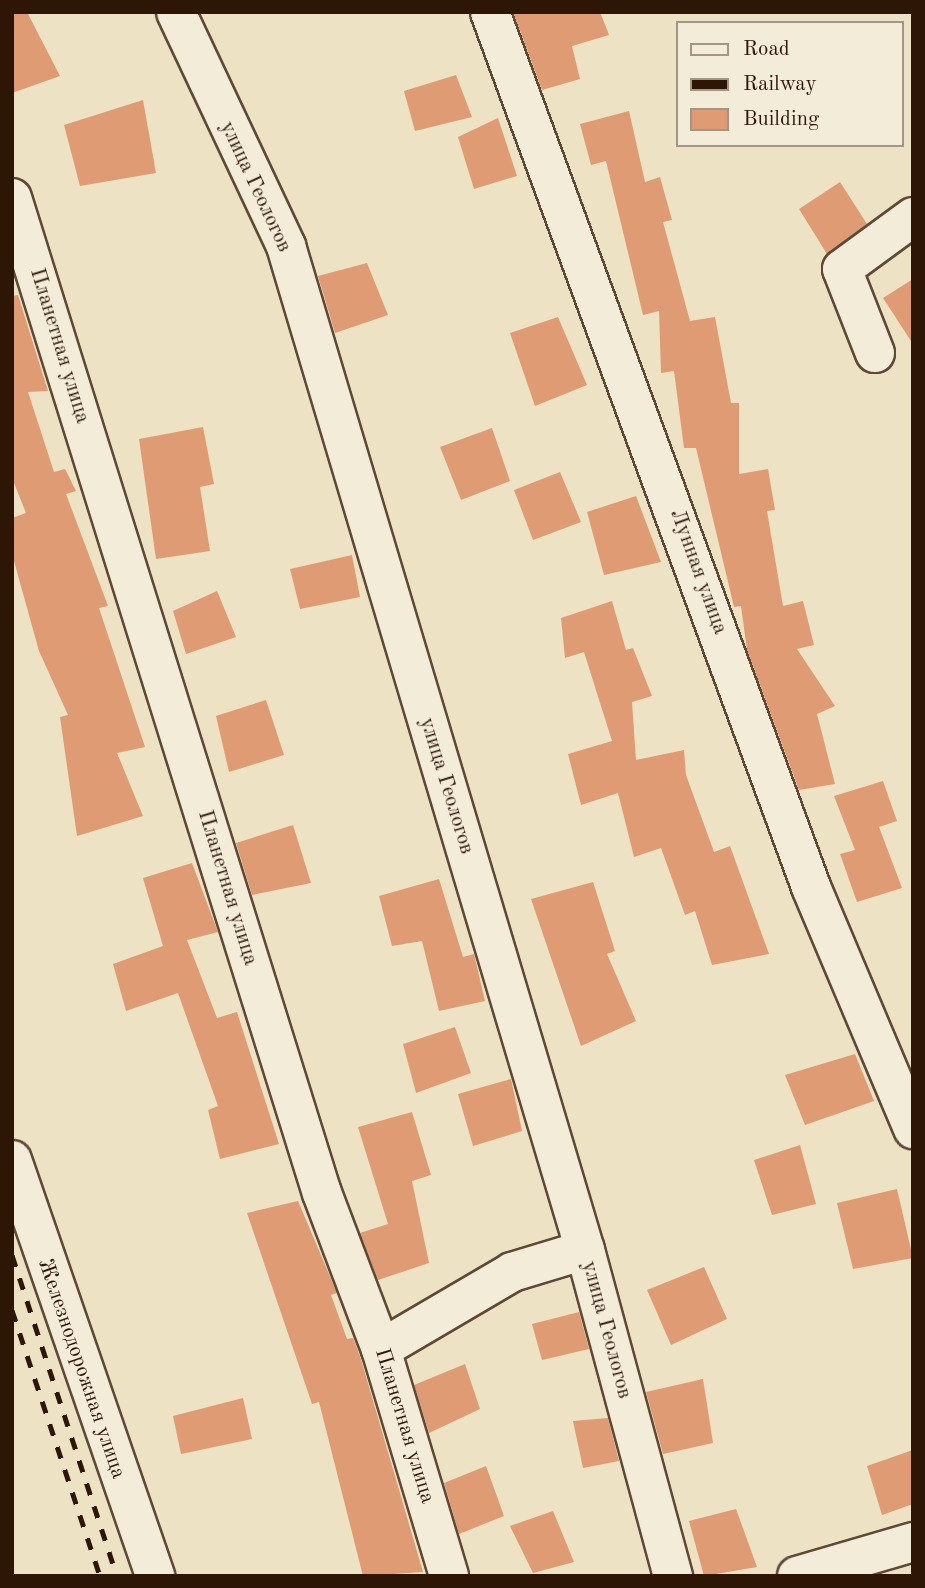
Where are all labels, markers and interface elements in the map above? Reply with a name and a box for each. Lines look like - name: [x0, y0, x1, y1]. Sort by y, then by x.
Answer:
- legend: [676, 21, 904, 147]
- text: Road: [743, 39, 790, 60]
- text: Railway: [743, 74, 817, 95]
- text: Building: [743, 109, 819, 130]
- street label: улица Геологов: [214, 118, 296, 256]
- street label: Планетная улица: [23, 265, 95, 427]
- street label: Лунная улица: [664, 506, 732, 638]
- street label: улица Геологов: [413, 715, 479, 857]
- street label: Планетная улица: [191, 807, 263, 969]
- street label: Железнодорожная улица: [31, 1256, 131, 1482]
- street label: улица Геологов: [576, 1258, 636, 1402]
- street label: Планетная улица: [368, 1345, 440, 1507]

